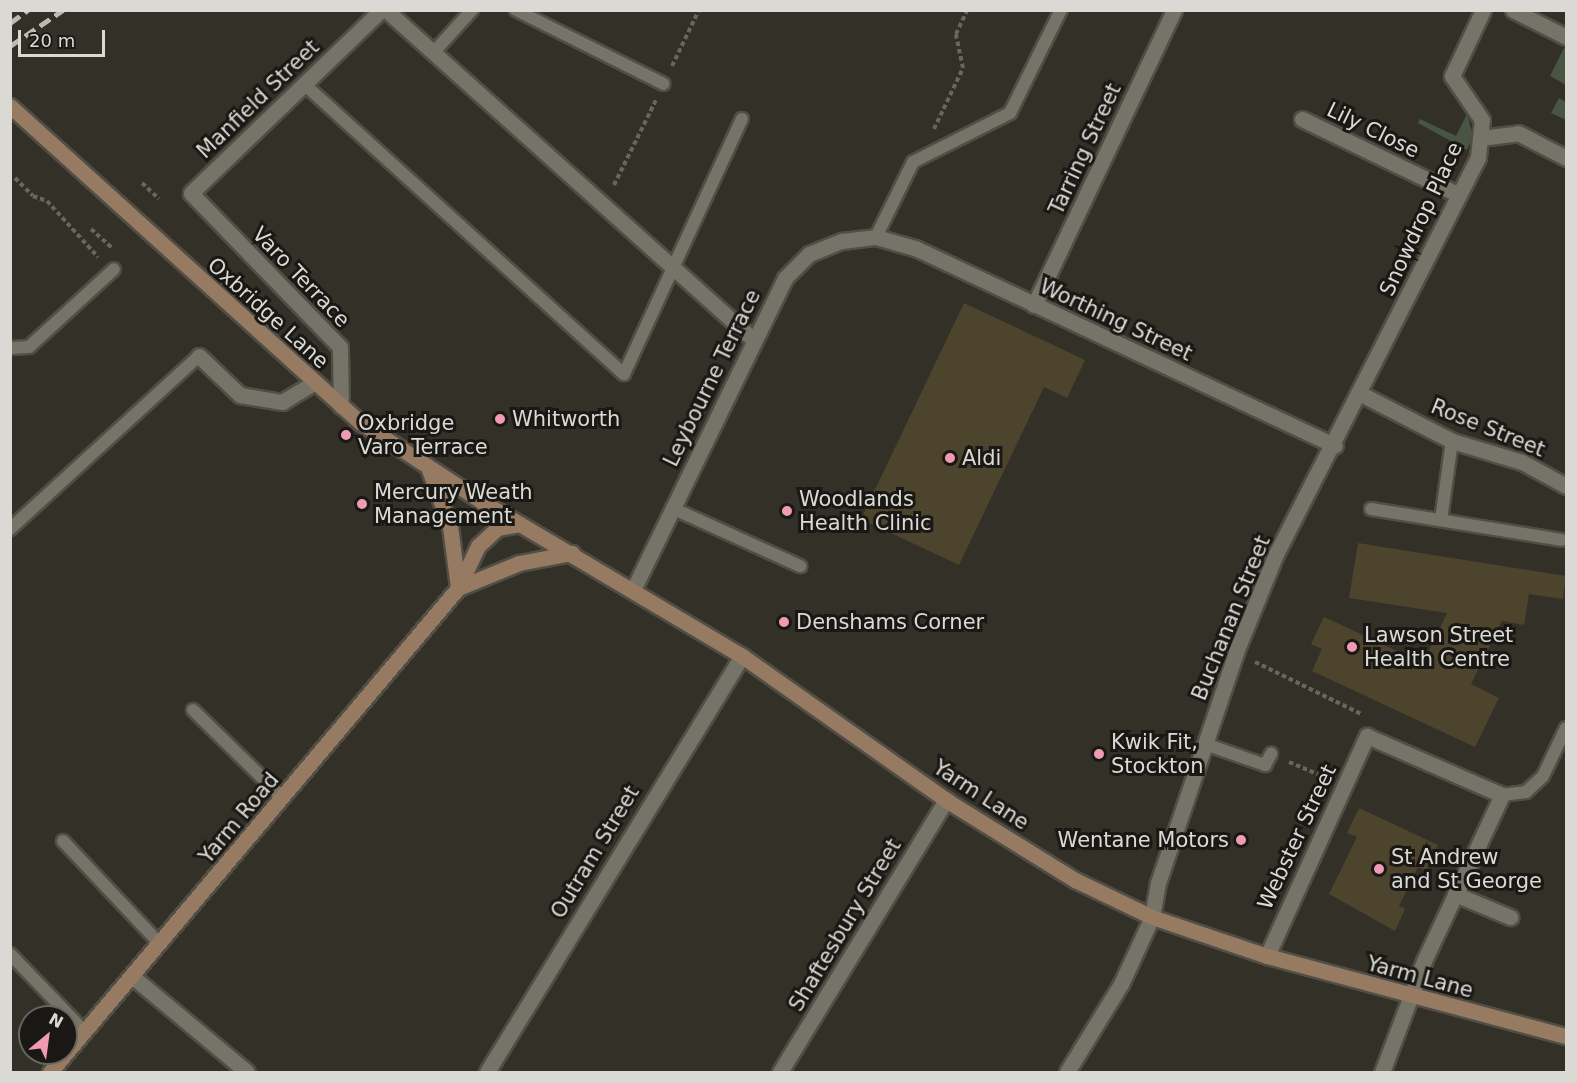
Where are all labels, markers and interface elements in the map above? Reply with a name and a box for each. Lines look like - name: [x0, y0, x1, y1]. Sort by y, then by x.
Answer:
- scale bar: [21, 18, 108, 56]
- text: 20 m: [29, 30, 75, 51]
- street label: Manfield Street: [192, 34, 324, 164]
- street label: Tarring Street: [1044, 79, 1126, 219]
- street label: Lily Close: [1323, 97, 1423, 163]
- street label: Snowdrop Place: [1374, 138, 1468, 300]
- street label: Varo Terrace: [247, 222, 355, 332]
- street label: Oxbridge Lane: [202, 252, 334, 374]
- street label: Worthing Street: [1036, 274, 1196, 366]
- street label: Leybourne Terrace: [658, 285, 766, 471]
- street label: Rose Street: [1427, 394, 1549, 462]
- place label: Whitworth: [512, 406, 620, 432]
- place label: Oxbridge Varo Terrace: [358, 410, 488, 460]
- marker: Whitworth: [493, 412, 507, 426]
- marker: Oxbridge Varo Terrace: [339, 428, 353, 442]
- place label: Aldi: [962, 445, 1001, 471]
- marker: Aldi: [943, 451, 957, 465]
- place label: Mercury Weath Management: [374, 479, 533, 529]
- place label: Woodlands Health Clinic: [799, 486, 932, 536]
- marker: Mercury Weath Management: [355, 497, 369, 511]
- marker: Woodlands Health Clinic: [780, 504, 794, 518]
- street label: Buchanan Street: [1186, 532, 1276, 704]
- place label: Denshams Corner: [796, 609, 984, 635]
- marker: Denshams Corner: [777, 615, 791, 629]
- place label: Lawson Street Health Centre: [1364, 622, 1513, 672]
- marker: Lawson Street Health Centre: [1345, 640, 1359, 654]
- place label: Kwik Fit, Stockton: [1111, 729, 1204, 779]
- marker: Kwik Fit, Stockton: [1092, 747, 1106, 761]
- street label: Yarm Lane: [928, 755, 1034, 835]
- street label: Webster Street: [1252, 761, 1342, 913]
- street label: Yarm Road: [194, 767, 284, 869]
- street label: Outram Street: [545, 781, 645, 923]
- place label: Wentane Motors: [1058, 827, 1229, 853]
- marker: Wentane Motors: [1234, 833, 1248, 847]
- street label: Shaftesbury Street: [784, 834, 906, 1016]
- place label: St Andrew and St George: [1391, 844, 1542, 894]
- marker: St Andrew and St George: [1372, 862, 1386, 876]
- street label: Yarm Lane: [1364, 951, 1476, 1003]
- north arrow: [18, 1005, 78, 1065]
- text: N: [46, 1009, 66, 1032]

